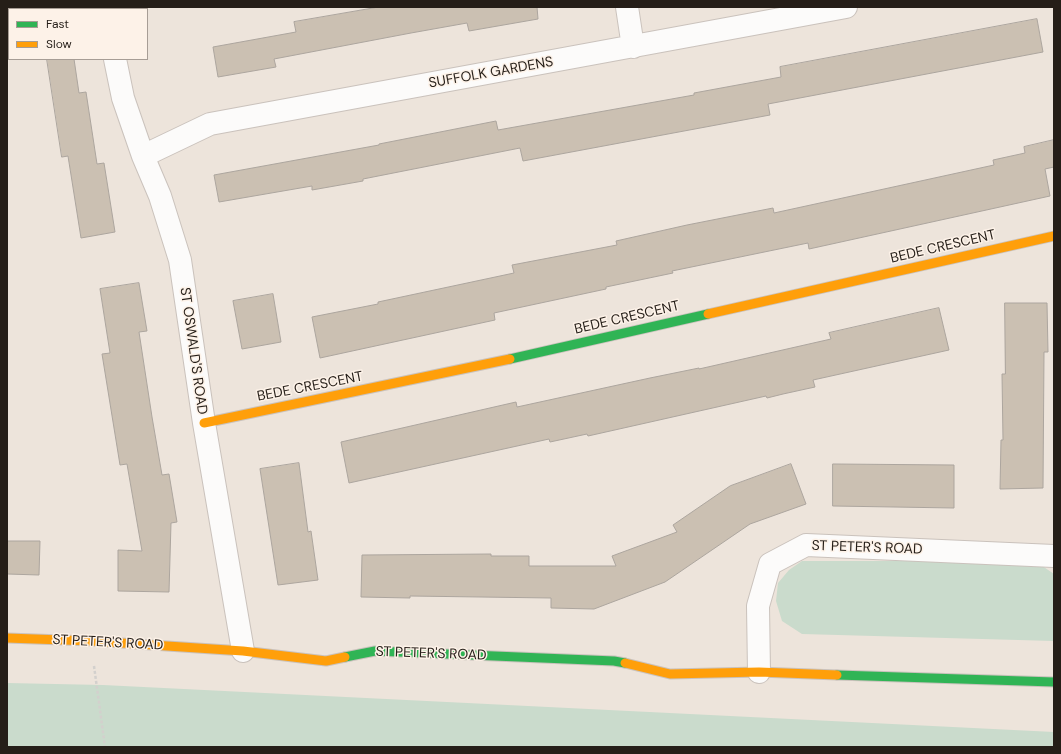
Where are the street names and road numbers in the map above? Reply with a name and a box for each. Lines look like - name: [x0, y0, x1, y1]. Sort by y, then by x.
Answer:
- street label: SUFFOLK GARDENS: [428, 54, 554, 92]
- street label: BEDE CRESCENT: [889, 227, 997, 267]
- street label: ST OSWALD'S ROAD: [176, 286, 210, 416]
- street label: BEDE CRESCENT: [573, 298, 681, 338]
- street label: BEDE CRESCENT: [256, 369, 364, 405]
- street label: ST PETER'S ROAD: [811, 538, 923, 558]
- street label: ST PETER'S ROAD: [52, 632, 164, 654]
- street label: ST PETER'S ROAD: [375, 644, 487, 664]

